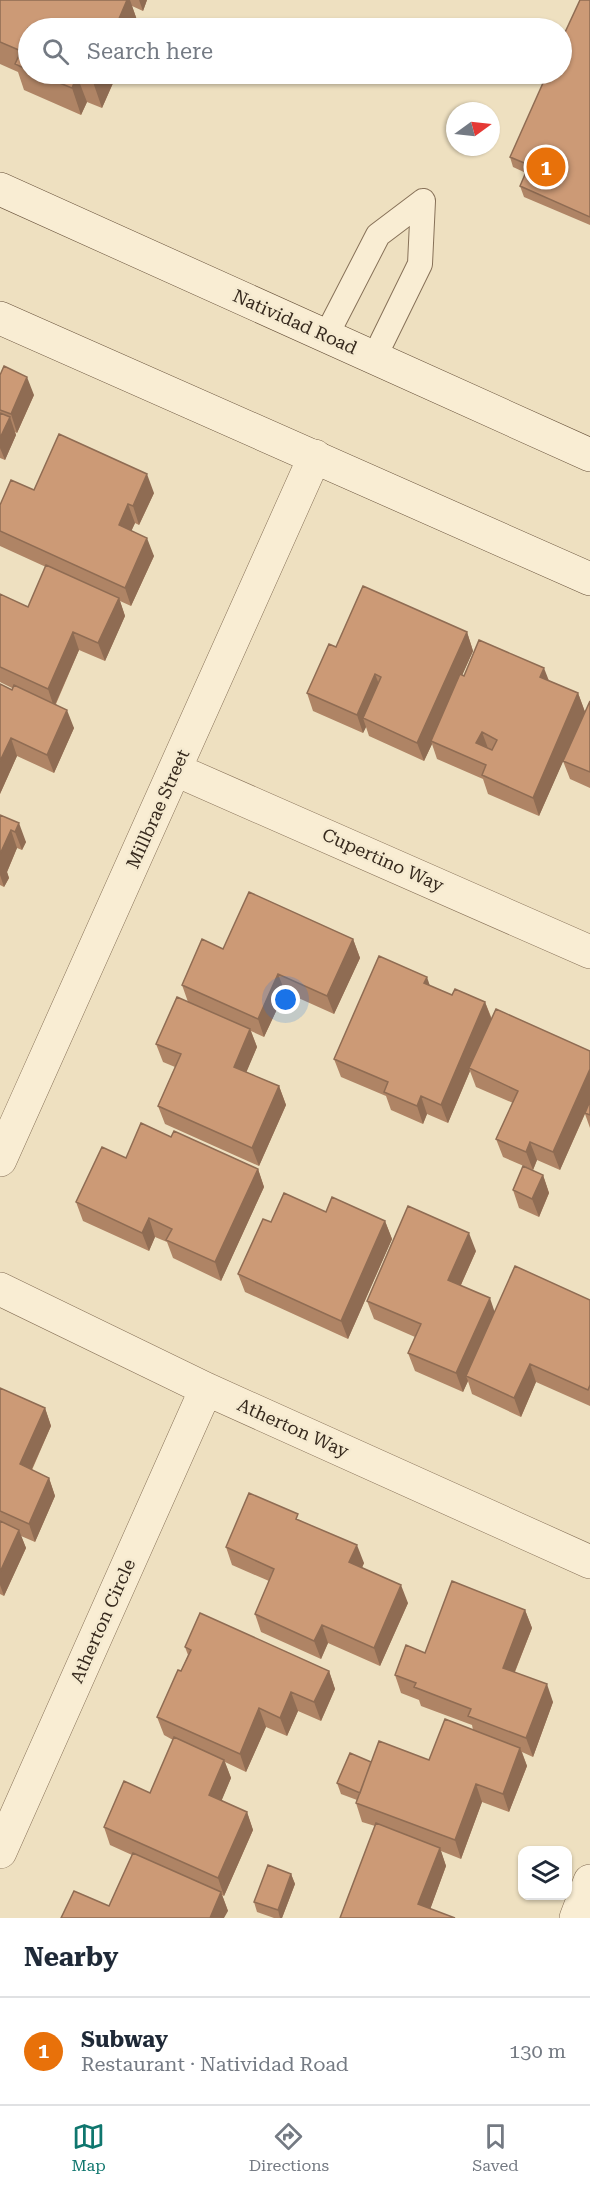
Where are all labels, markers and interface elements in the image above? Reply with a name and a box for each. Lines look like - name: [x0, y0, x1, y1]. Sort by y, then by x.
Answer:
- search box: [18, 18, 572, 84]
- icon: search: [39, 35, 72, 68]
- text: Search here: [87, 39, 213, 64]
- north arrow: [446, 102, 500, 156]
- pin: 1: [526, 144, 566, 190]
- street label: Natividad Road: [230, 285, 361, 359]
- street label: Millbrae Street: [122, 746, 193, 872]
- street label: Cupertino Way: [319, 823, 447, 896]
- your location: [271, 985, 300, 1014]
- street label: Atherton Way: [234, 1394, 352, 1462]
- street label: Atherton Circle: [66, 1555, 139, 1686]
- map controls: [518, 1846, 572, 1900]
- button: layers: [518, 1846, 572, 1900]
- text: Nearby: [24, 1942, 118, 1972]
- text: Subway: [81, 2027, 168, 2052]
- text: 1: [38, 2039, 49, 2063]
- text: 130 m: [509, 2039, 566, 2063]
- text: Restaurant · Natividad Road: [81, 2052, 349, 2076]
- tab: Map: [71, 2120, 106, 2175]
- tab: Directions: [249, 2120, 329, 2175]
- tab: Saved: [472, 2120, 519, 2175]

